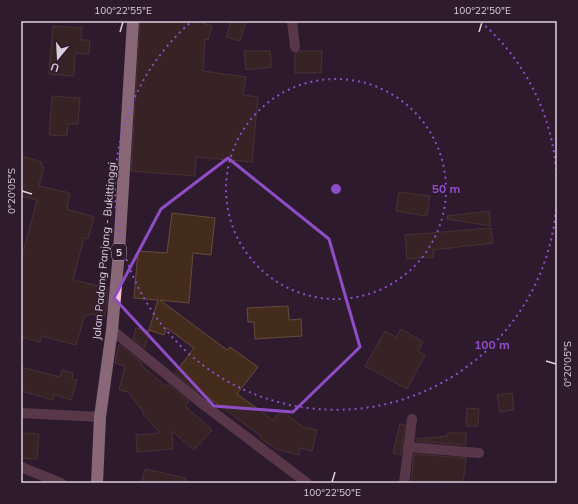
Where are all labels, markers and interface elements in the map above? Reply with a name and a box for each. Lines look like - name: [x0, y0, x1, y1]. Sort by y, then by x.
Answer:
- text: 100°22'55"E: [94, 4, 152, 17]
- text: 100°22'50"E: [453, 4, 511, 17]
- north arrow: [38, 38, 78, 78]
- text: U: [49, 60, 61, 75]
- street label: Jalan Padang Panjang - Bukittinggi: [89, 161, 119, 341]
- text: 0°20'05"S: [5, 168, 18, 214]
- text: 50 m: [432, 181, 460, 196]
- centre of rings: [329, 182, 343, 196]
- road number: 5: [112, 244, 126, 260]
- text: 100 m: [474, 337, 510, 352]
- text: 0°20'05"S: [561, 341, 574, 387]
- text: 100°22'50"E: [303, 486, 361, 499]

